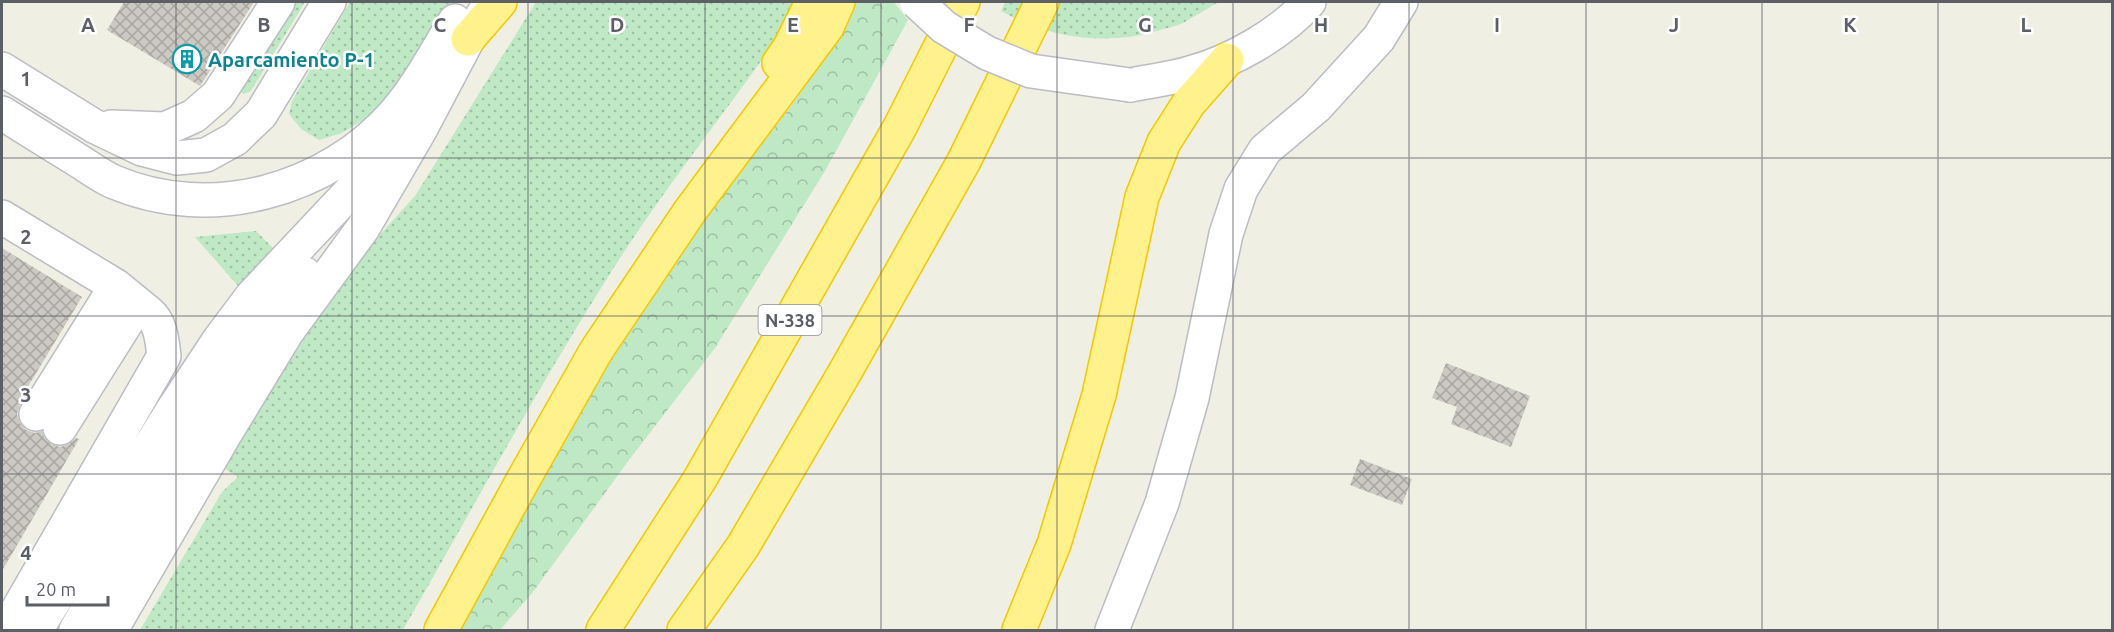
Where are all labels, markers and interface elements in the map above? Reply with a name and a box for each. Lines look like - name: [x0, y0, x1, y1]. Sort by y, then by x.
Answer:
- text: A: [81, 13, 95, 36]
- text: B: [257, 13, 271, 36]
- text: C: [434, 13, 447, 36]
- text: D: [610, 13, 624, 36]
- text: E: [787, 13, 799, 36]
- text: F: [963, 13, 975, 36]
- text: G: [1138, 13, 1152, 36]
- text: H: [1314, 13, 1328, 36]
- text: I: [1494, 13, 1500, 36]
- text: J: [1669, 13, 1679, 36]
- text: K: [1843, 13, 1857, 36]
- text: L: [2021, 13, 2032, 36]
- building icon: Aparcamiento P-1: [171, 43, 203, 75]
- place label: Aparcamiento P-1: [208, 48, 375, 71]
- text: 1: [20, 67, 32, 90]
- text: 2: [20, 225, 32, 248]
- road number: N-338: [758, 305, 822, 335]
- text: 3: [20, 383, 32, 406]
- text: 4: [20, 541, 32, 564]
- scale bar: [27, 569, 108, 607]
- text: 20 m: [36, 579, 76, 599]

